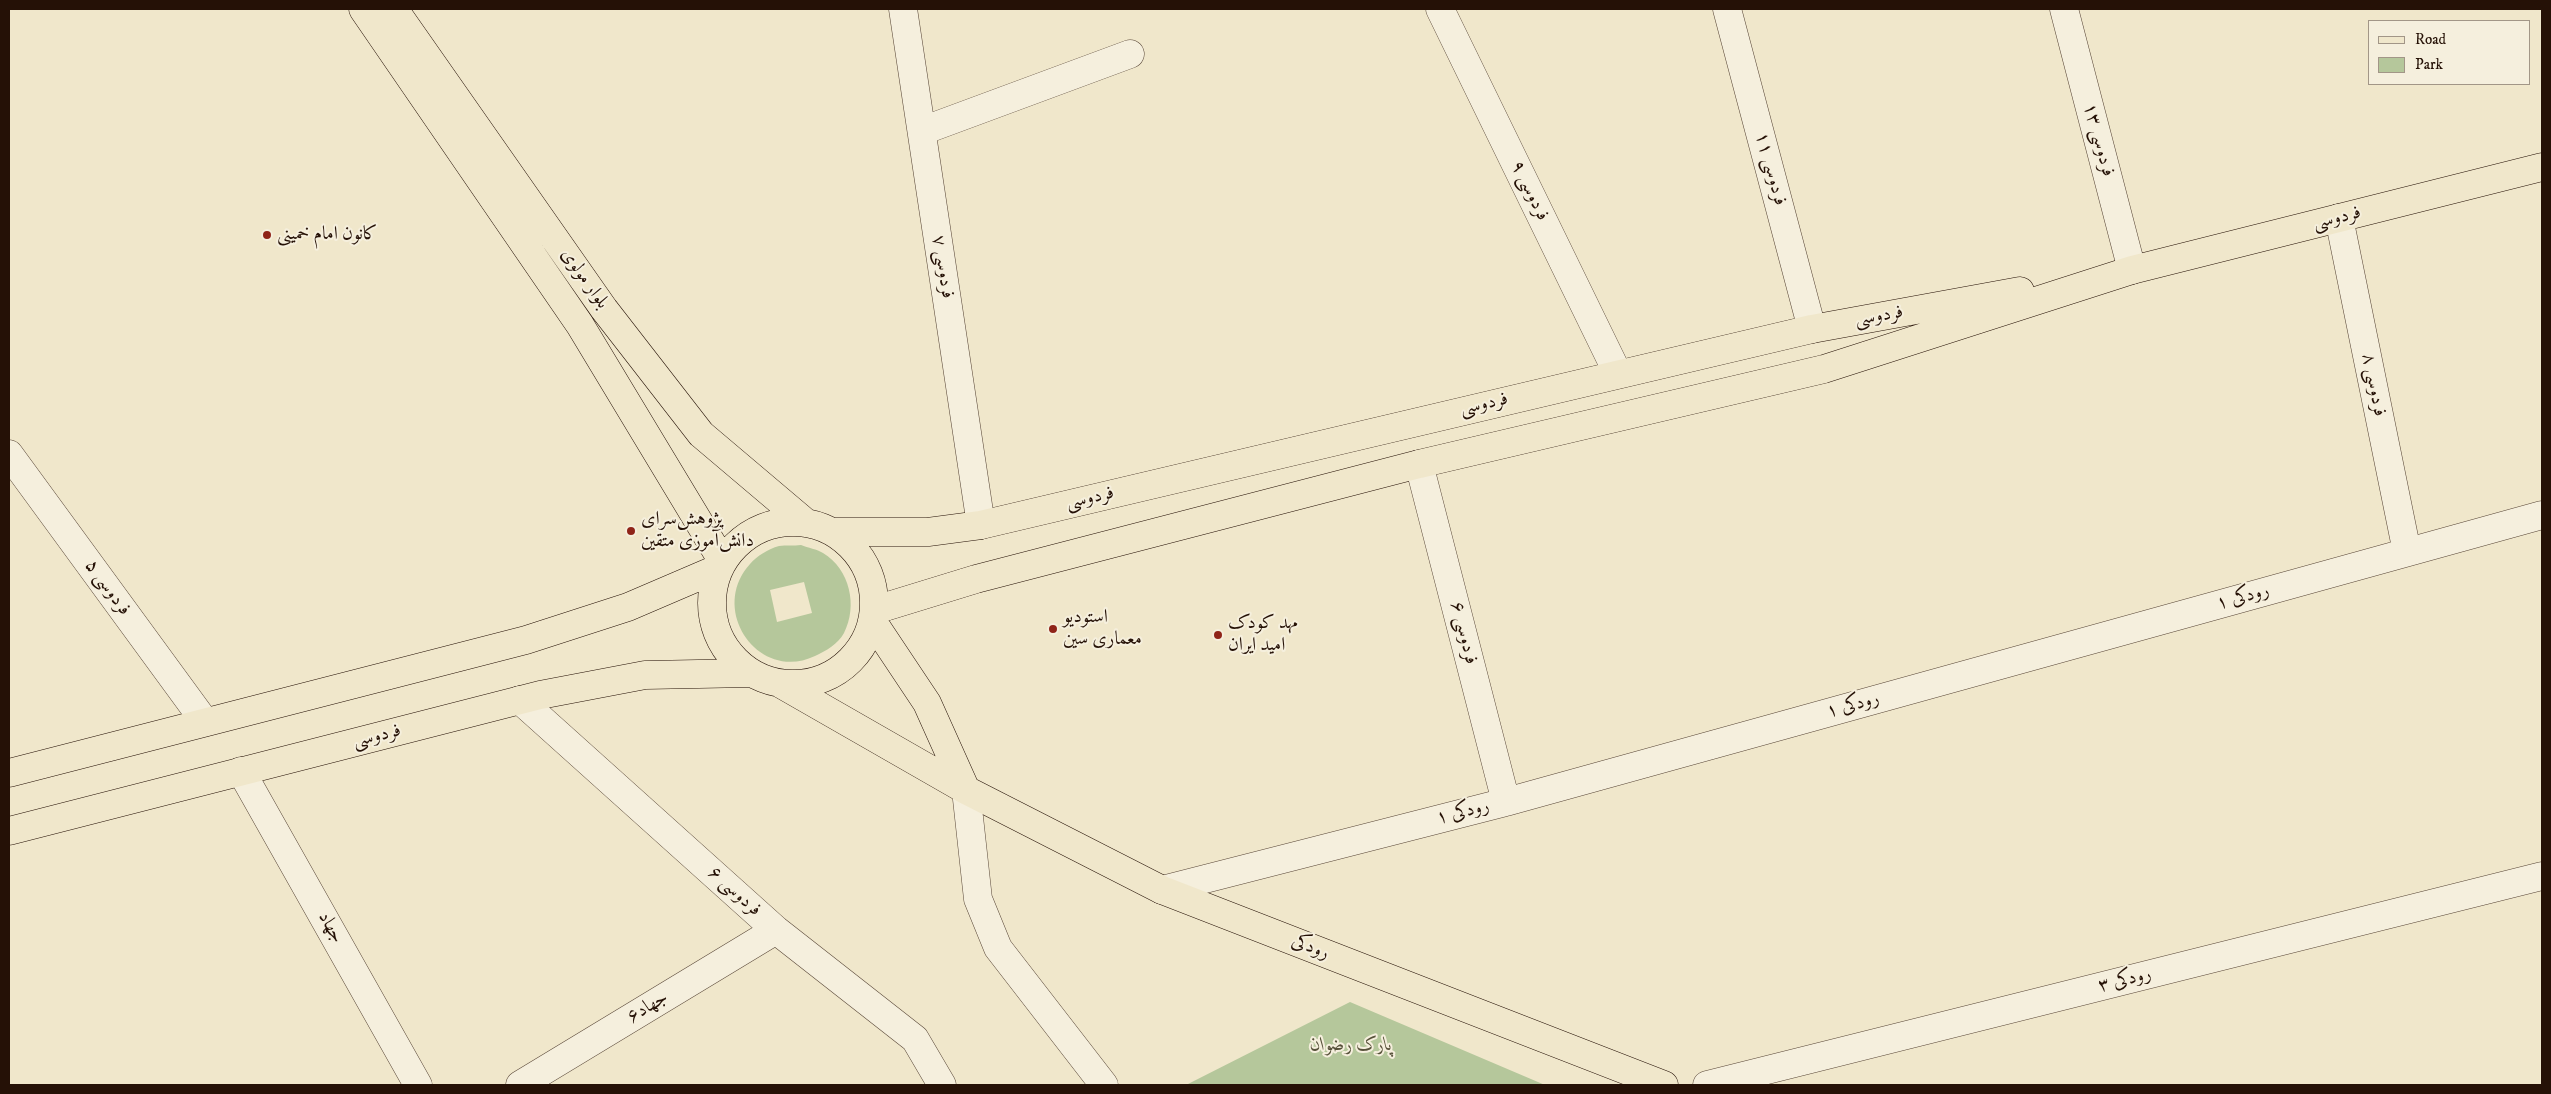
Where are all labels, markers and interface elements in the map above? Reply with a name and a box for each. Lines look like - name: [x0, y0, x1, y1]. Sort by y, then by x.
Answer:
- legend: [2368, 20, 2531, 85]
- text: Road: [2415, 30, 2446, 49]
- text: Park: [2415, 55, 2443, 74]
- street label: فردوسی ۱۳: [2077, 101, 2119, 179]
- street label: فردوسی ۱۱: [1749, 130, 1791, 208]
- street label: فردوسی ۹: [1505, 157, 1553, 225]
- street label: فردوسی: [2311, 202, 2363, 236]
- place label: کانون امام خمینی: [277, 224, 378, 246]
- marker: کانون امام خمینی: [261, 229, 273, 241]
- street label: فردوسی ۷: [926, 234, 958, 300]
- street label: بلوار مولوی: [555, 244, 613, 314]
- street label: فردوسی: [1853, 302, 1905, 332]
- street label: فردوسی ۸: [2356, 351, 2390, 419]
- street label: فردوسی: [1458, 388, 1510, 422]
- street label: فردوسی: [1064, 482, 1116, 516]
- place label: پژوهش‌سرای دانش‌آموزی متقین: [641, 509, 754, 553]
- marker: پژوهش‌سرای دانش‌آموزی متقین: [625, 525, 637, 537]
- street label: فردوسی ۵: [79, 555, 135, 621]
- street label: رودکی ۱: [2214, 580, 2272, 616]
- street label: فردوسی ۶: [1444, 599, 1482, 667]
- place label: استودیو معماری سین: [1063, 607, 1142, 651]
- place label: مهد کودک امید ایران: [1228, 613, 1298, 657]
- marker: استودیو معماری سین: [1047, 623, 1059, 635]
- marker: مهد کودک امید ایران: [1212, 629, 1224, 641]
- street label: رودکی ۱: [1824, 688, 1882, 724]
- street label: فردوسی: [351, 720, 403, 754]
- street label: رودکی ۱: [1434, 795, 1492, 831]
- street label: فردوسی ۶: [703, 862, 765, 922]
- street label: جهاد: [312, 908, 348, 948]
- street label: رودکی: [1288, 930, 1332, 966]
- street label: رودکی ۳: [2096, 963, 2154, 999]
- street label: جهاد۶: [623, 987, 673, 1029]
- park label: پارک رضوان: [1310, 1035, 1392, 1057]

